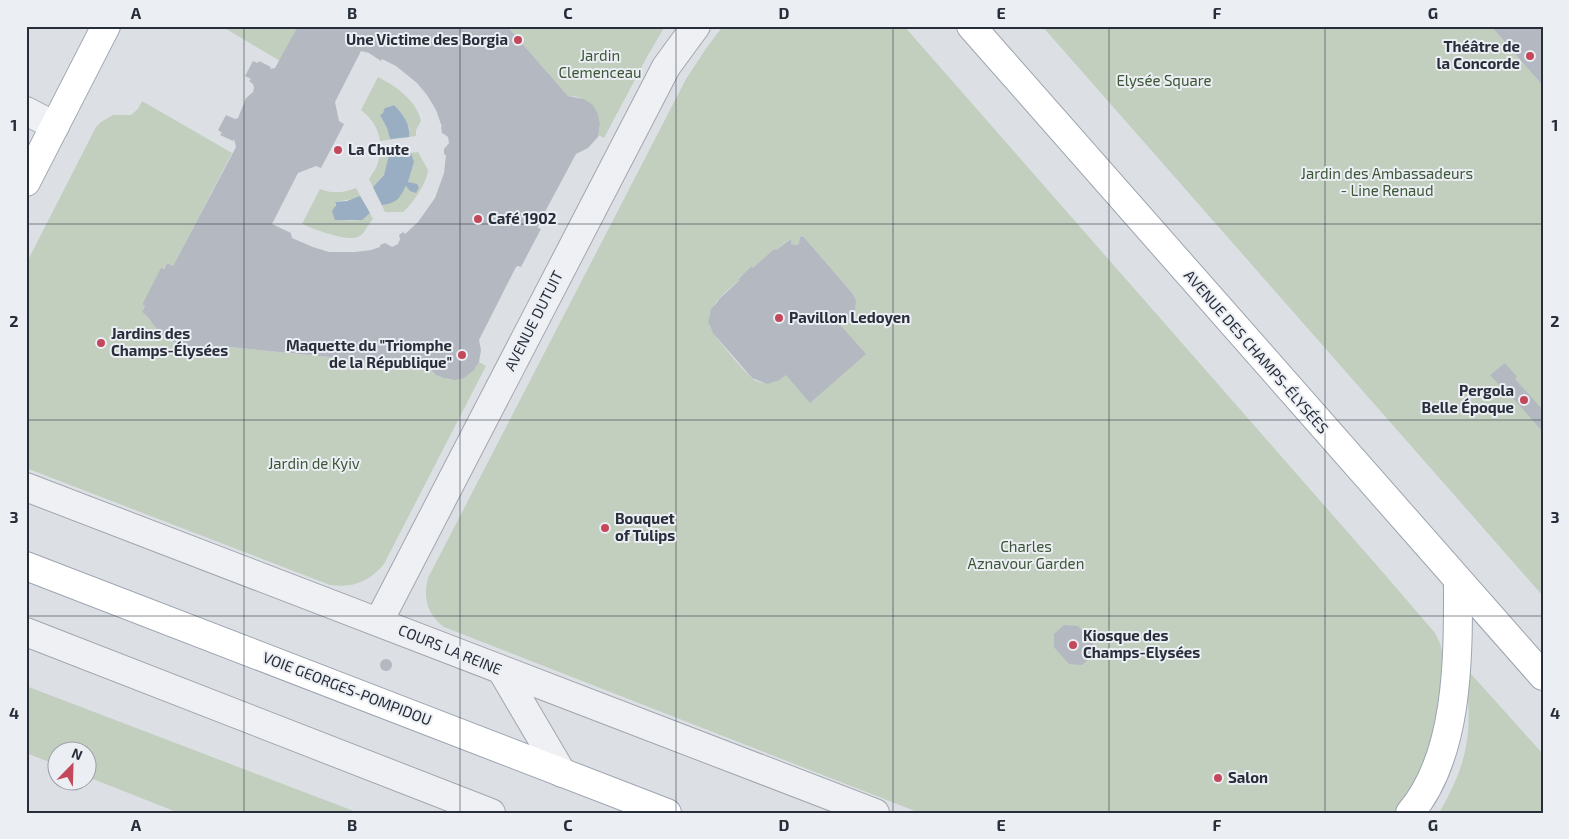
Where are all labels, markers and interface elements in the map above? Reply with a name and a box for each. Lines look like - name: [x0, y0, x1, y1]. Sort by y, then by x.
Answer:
- text: A: [131, 3, 142, 22]
- text: B: [347, 3, 357, 22]
- text: C: [563, 3, 573, 22]
- text: D: [779, 3, 790, 22]
- text: E: [996, 3, 1006, 22]
- text: F: [1213, 3, 1222, 22]
- text: G: [1428, 3, 1438, 22]
- place label: Une Victime des Borgia: [346, 30, 508, 48]
- marker: Une Victime des Borgia: [512, 34, 524, 46]
- place label: Théâtre de la Concorde: [1436, 37, 1520, 72]
- park label: Jardin Clemenceau: [558, 46, 642, 81]
- marker: Théâtre de la Concorde: [1524, 50, 1536, 62]
- park label: Elysée Square: [1116, 71, 1212, 89]
- text: 1: [11, 115, 17, 134]
- text: 1: [1552, 115, 1558, 134]
- place label: La Chute: [348, 140, 409, 158]
- marker: La Chute: [332, 144, 344, 156]
- park label: Jardin des Ambassadeurs - Line Renaud: [1301, 164, 1473, 199]
- place label: Café 1902: [488, 209, 557, 227]
- marker: Café 1902: [472, 213, 484, 225]
- street label: AVENUE DES CHAMPS-ÉLYSÉES: [1181, 266, 1333, 437]
- street label: AVENUE DUTUIT: [500, 267, 566, 374]
- place label: Pavillon Ledoyen: [789, 308, 910, 327]
- text: 2: [9, 311, 19, 330]
- text: 2: [1550, 311, 1560, 330]
- marker: Pavillon Ledoyen: [773, 312, 785, 324]
- place label: Jardins des Champs-Élysées: [111, 324, 228, 360]
- place label: Maquette du "Triomphe de la République": [286, 336, 452, 371]
- marker: Jardins des Champs-Élysées: [95, 337, 107, 349]
- marker: Maquette du "Triomphe de la République": [456, 349, 468, 361]
- place label: Pergola Belle Époque: [1422, 381, 1514, 416]
- marker: Pergola Belle Époque: [1518, 394, 1530, 406]
- park label: Jardin de Kyiv: [268, 454, 360, 472]
- text: 3: [9, 507, 19, 526]
- text: 3: [1550, 507, 1560, 526]
- place label: Bouquet of Tulips: [615, 509, 675, 544]
- marker: Bouquet of Tulips: [599, 522, 611, 534]
- park label: Charles Aznavour Garden: [968, 537, 1084, 572]
- street label: COURS LA REINE: [396, 620, 505, 678]
- place label: Kiosque des Champs-Elysées: [1083, 626, 1200, 662]
- marker: Kiosque des Champs-Elysées: [1067, 639, 1079, 651]
- street label: VOIE GEORGES-POMPIDOU: [260, 647, 434, 729]
- text: 4: [9, 703, 19, 722]
- text: 4: [1550, 703, 1560, 722]
- north arrow: [48, 742, 98, 792]
- text: N: [69, 744, 85, 763]
- place label: Salon: [1228, 768, 1268, 786]
- marker: Salon: [1212, 772, 1224, 784]
- text: A: [131, 815, 142, 834]
- text: B: [347, 815, 357, 834]
- text: C: [563, 815, 573, 834]
- text: D: [779, 815, 790, 834]
- text: E: [996, 815, 1006, 834]
- text: F: [1213, 815, 1222, 834]
- text: G: [1428, 815, 1438, 834]

